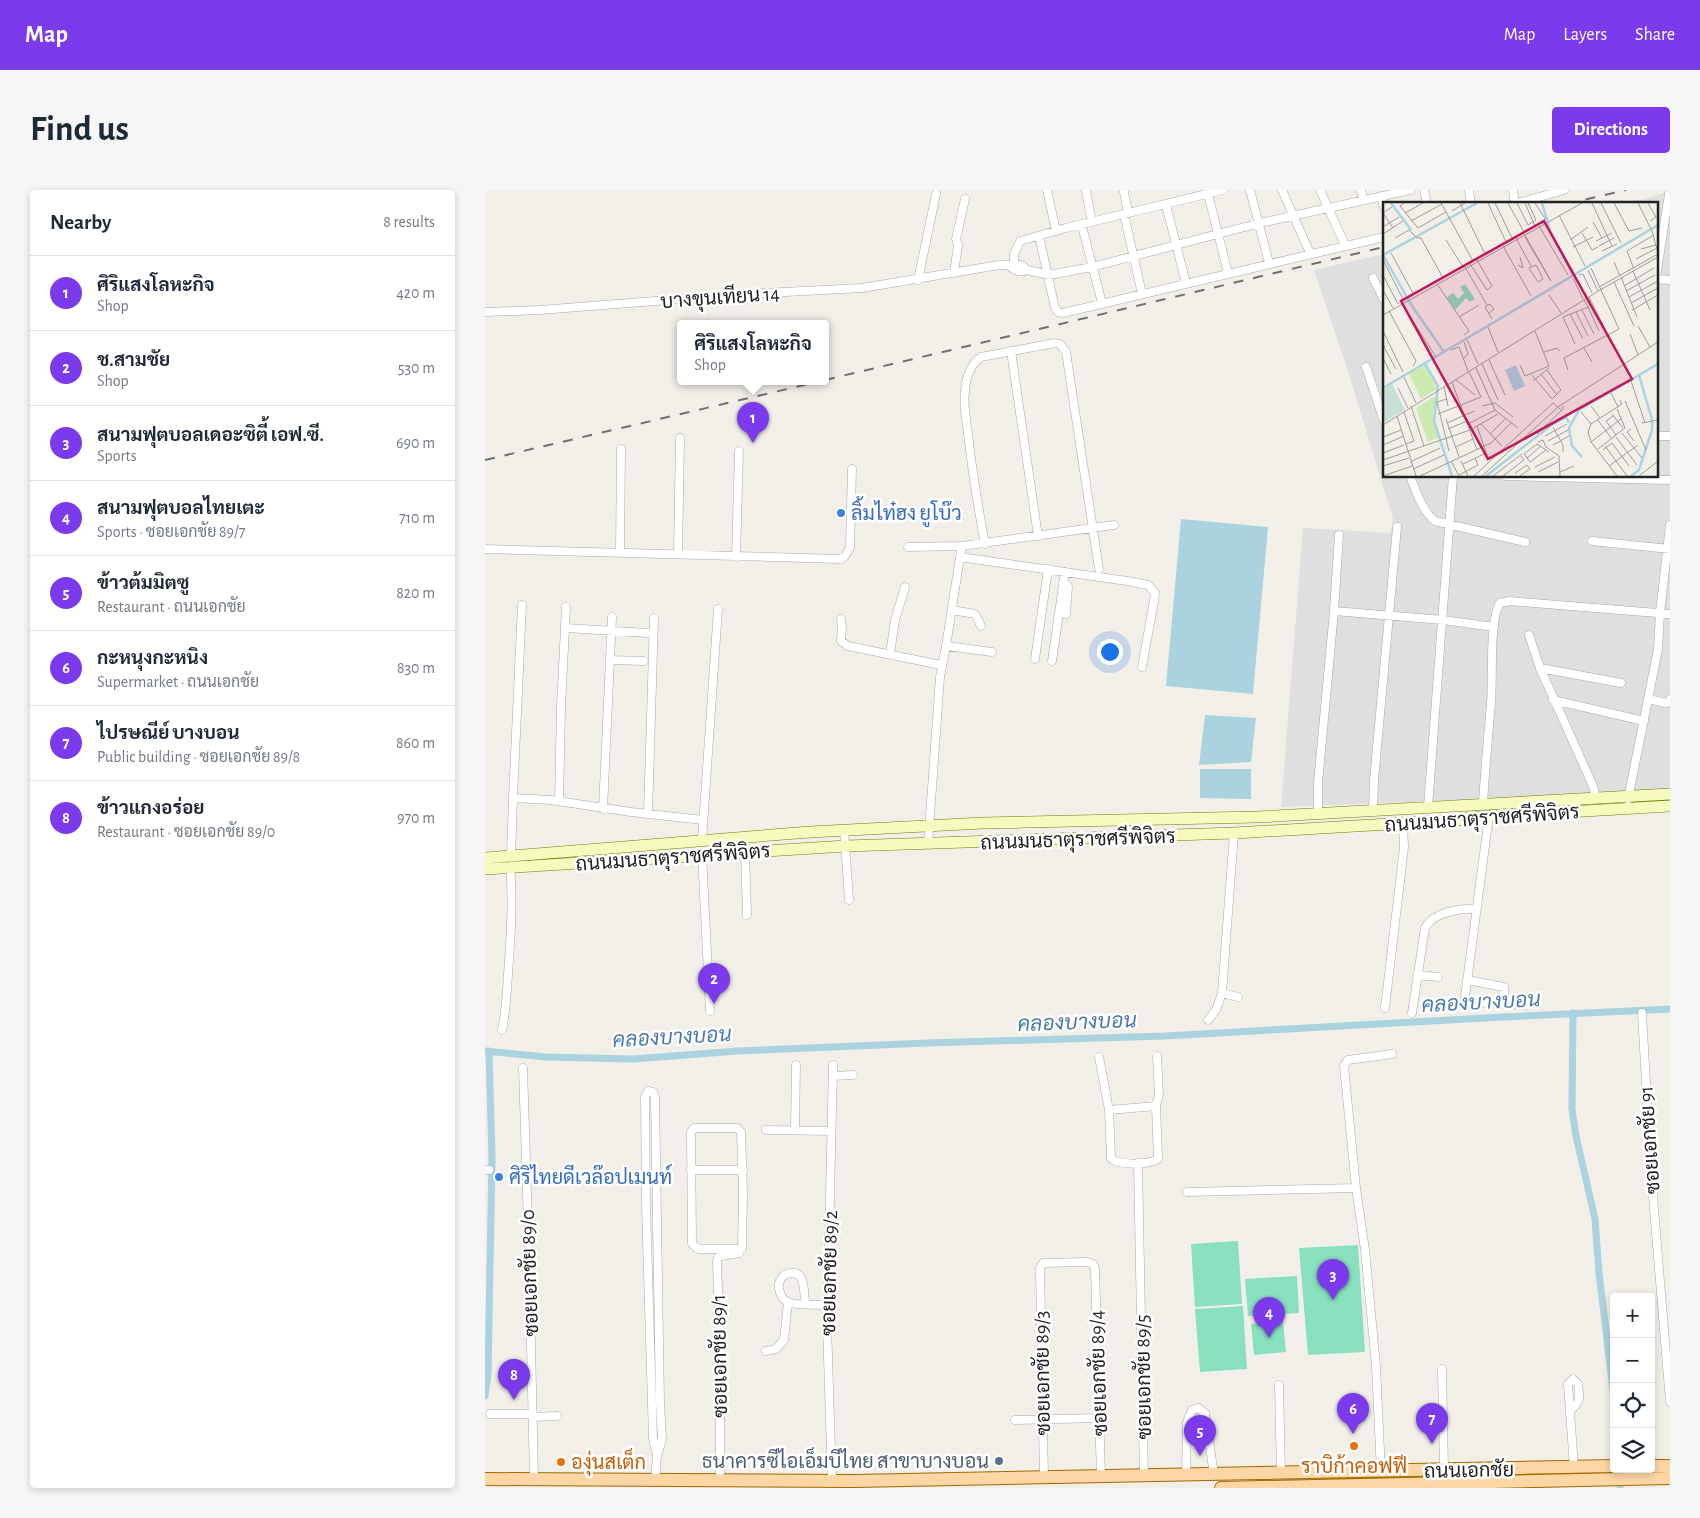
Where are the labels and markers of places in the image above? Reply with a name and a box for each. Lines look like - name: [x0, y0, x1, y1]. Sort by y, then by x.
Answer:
- pin: 1: [737, 402, 769, 443]
- place label: ลิ้มไท๋ฮง ยูโบ๊ว: [851, 496, 962, 528]
- marker: ลิ้มไท๋ฮง ยูโบ๊ว: [835, 507, 847, 519]
- pin: 2: [698, 963, 730, 1004]
- place label: ศิริไทยดีเวล๊อปเมนท์: [509, 1163, 672, 1188]
- marker: ศิริไทยดีเวล๊อปเมนท์: [493, 1171, 505, 1183]
- pin: 3: [1317, 1259, 1349, 1300]
- pin: 4: [1253, 1297, 1285, 1338]
- pin: 8: [498, 1359, 530, 1400]
- pin: 6: [1337, 1393, 1369, 1434]
- pin: 7: [1416, 1403, 1448, 1444]
- pin: 5: [1184, 1415, 1216, 1456]
- marker: ราบิก้าคอฟฟี: [1348, 1440, 1360, 1452]
- place label: ธนาคารซีไอเอ็มบีไทย สาขาบางบอน: [702, 1446, 989, 1472]
- place label: องุ่นสเต็ก: [571, 1447, 646, 1476]
- place label: ราบิก้าคอฟฟี: [1301, 1454, 1407, 1477]
- marker: ธนาคารซีไอเอ็มบีไทย สาขาบางบอน: [993, 1455, 1005, 1467]
- marker: องุ่นสเต็ก: [555, 1456, 567, 1468]

